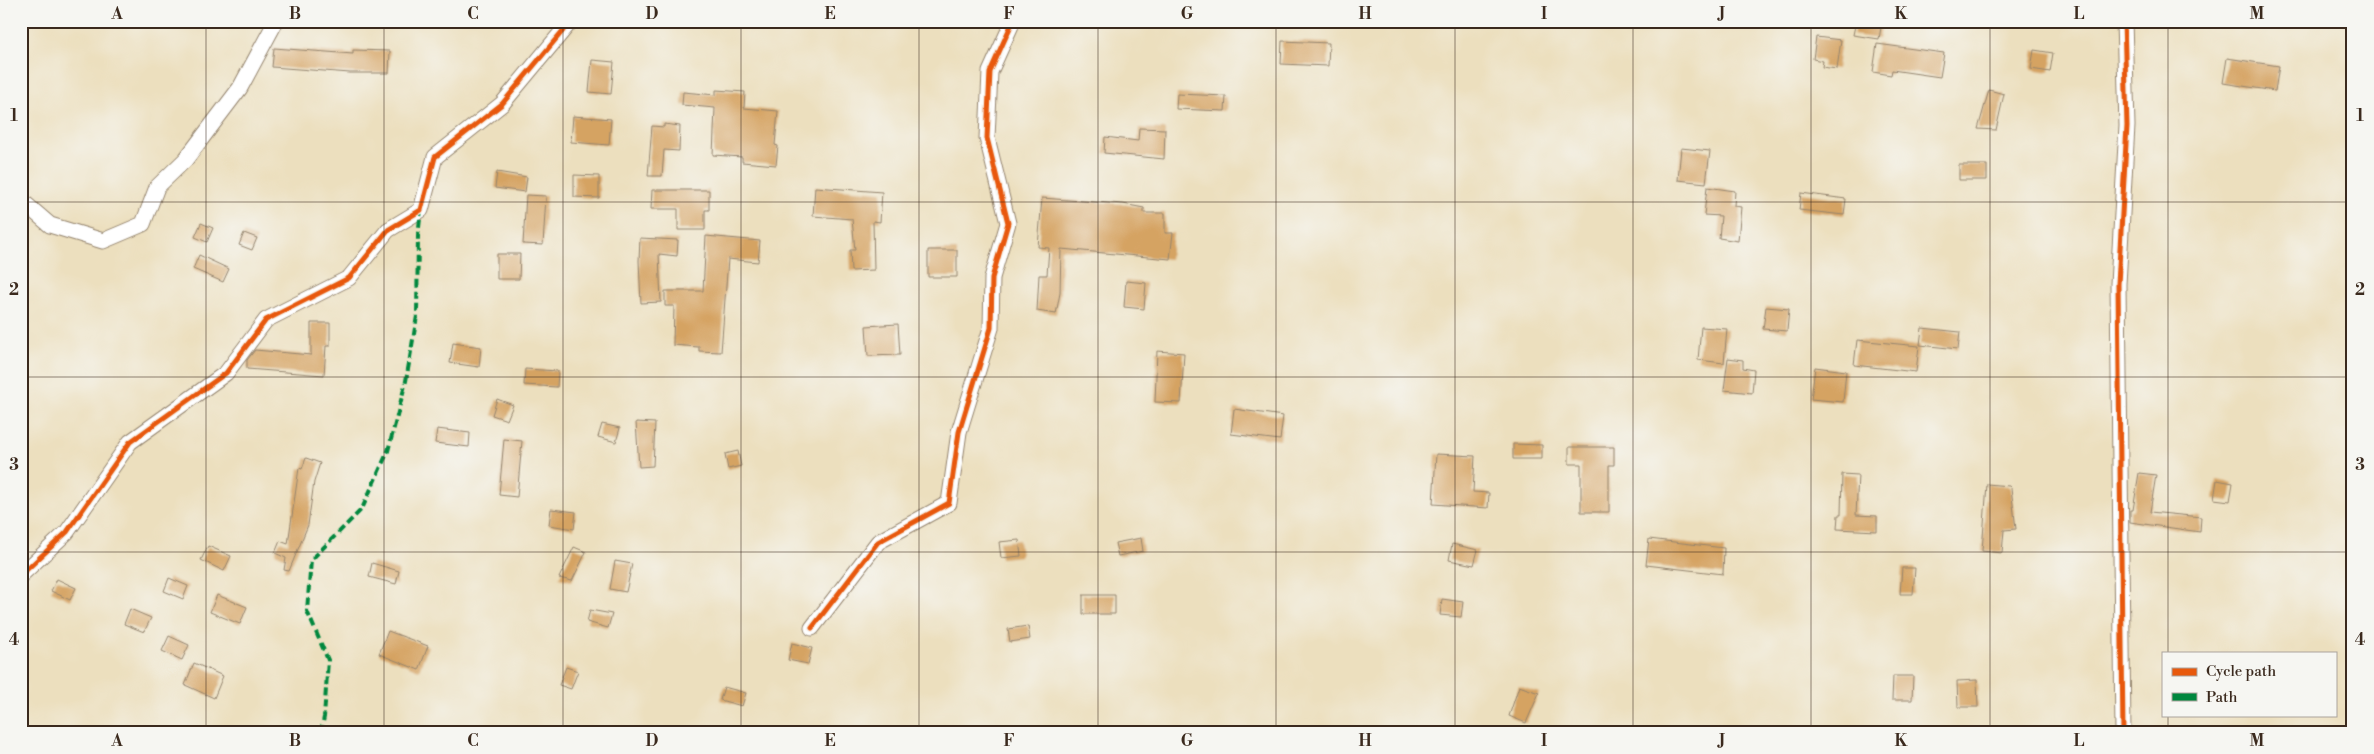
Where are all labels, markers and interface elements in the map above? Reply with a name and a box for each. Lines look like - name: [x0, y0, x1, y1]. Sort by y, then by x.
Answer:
- text: A: [110, 4, 123, 24]
- text: B: [289, 4, 301, 24]
- text: C: [467, 4, 479, 24]
- text: D: [646, 4, 659, 24]
- text: E: [824, 4, 836, 24]
- text: F: [1003, 4, 1015, 24]
- text: G: [1181, 4, 1194, 24]
- text: H: [1358, 4, 1372, 24]
- text: I: [1541, 4, 1547, 24]
- text: J: [1717, 4, 1725, 24]
- text: K: [1895, 4, 1909, 24]
- text: L: [2074, 4, 2085, 24]
- text: M: [2250, 4, 2265, 24]
- text: 1: [10, 106, 18, 126]
- text: 1: [2356, 106, 2364, 126]
- text: 2: [9, 280, 19, 300]
- text: 2: [2355, 280, 2365, 300]
- text: 3: [9, 455, 19, 475]
- text: 3: [2355, 455, 2365, 475]
- text: 4: [9, 630, 20, 650]
- text: 4: [2355, 630, 2366, 650]
- legend: [2162, 652, 2336, 716]
- text: Cycle path: [2206, 662, 2276, 681]
- text: Path: [2206, 688, 2238, 707]
- text: A: [110, 731, 123, 751]
- text: B: [289, 731, 301, 751]
- text: C: [467, 731, 479, 751]
- text: D: [646, 731, 659, 751]
- text: E: [824, 731, 836, 751]
- text: F: [1003, 731, 1015, 751]
- text: G: [1181, 731, 1194, 751]
- text: H: [1358, 731, 1372, 751]
- text: I: [1541, 731, 1547, 751]
- text: J: [1717, 731, 1725, 751]
- text: K: [1895, 731, 1909, 751]
- text: L: [2074, 731, 2085, 751]
- text: M: [2250, 731, 2265, 751]

